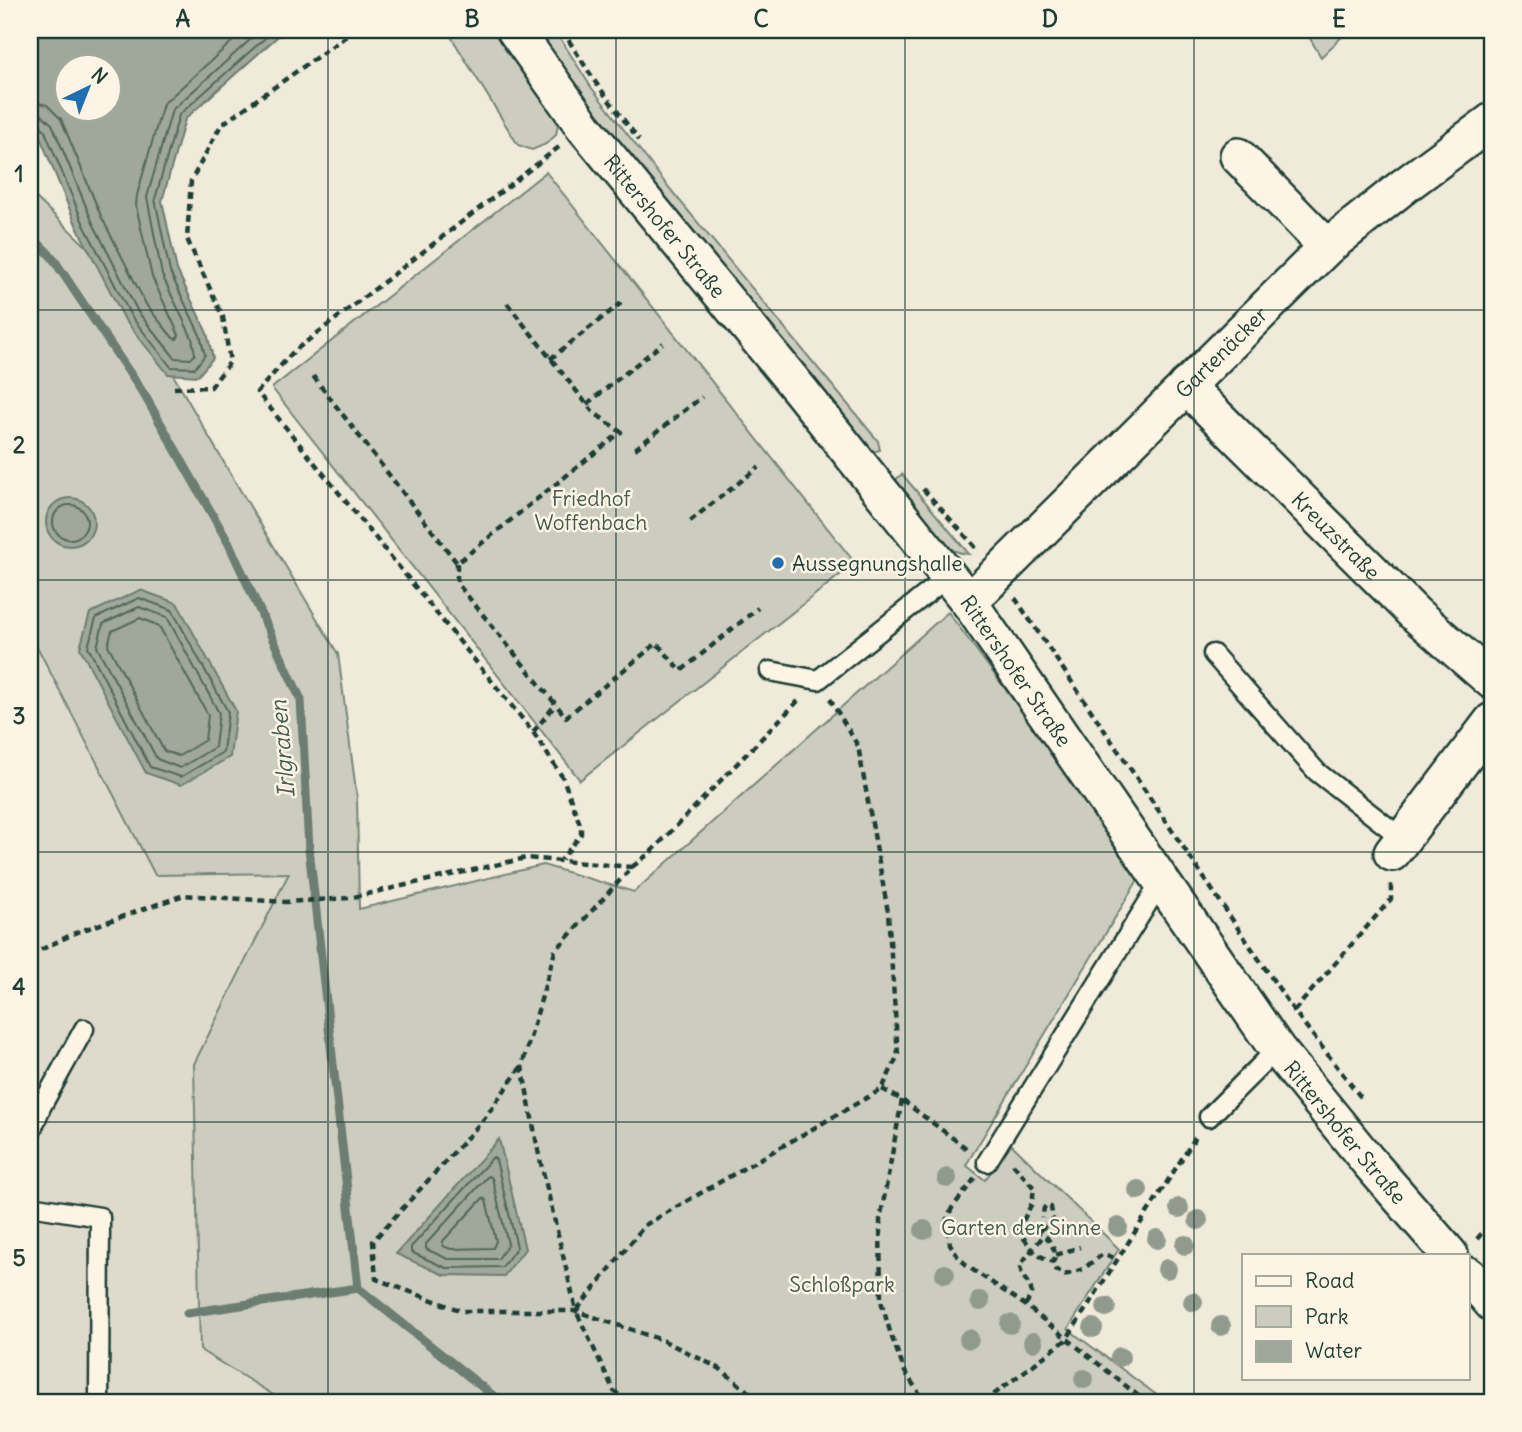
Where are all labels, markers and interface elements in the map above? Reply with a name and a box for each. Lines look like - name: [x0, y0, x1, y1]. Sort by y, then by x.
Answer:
- text: A: [176, 4, 191, 33]
- text: B: [464, 4, 480, 33]
- text: C: [753, 4, 769, 33]
- text: D: [1042, 4, 1058, 33]
- text: E: [1332, 4, 1346, 33]
- north arrow: [52, 52, 122, 122]
- text: N: [87, 62, 113, 89]
- street label: Rittershofer Straße: [598, 149, 732, 303]
- text: 1: [14, 159, 24, 188]
- street label: Gartenäcker: [1169, 300, 1273, 404]
- text: 2: [13, 430, 26, 459]
- park label: Friedhof Woffenbach: [534, 485, 648, 536]
- street label: Kreuzstraße: [1286, 486, 1386, 585]
- place label: Aussegnungshalle: [792, 550, 962, 577]
- marker: Aussegnungshalle: [770, 555, 786, 571]
- street label: Rittershofer Straße: [955, 590, 1078, 752]
- water label: Irlgraben: [263, 698, 301, 799]
- text: 3: [12, 701, 26, 730]
- text: 4: [12, 972, 26, 1001]
- street label: Rittershofer Straße: [1278, 1055, 1413, 1209]
- park label: Garten der Sinne: [941, 1214, 1101, 1241]
- text: 5: [12, 1243, 26, 1272]
- legend: [1242, 1254, 1470, 1380]
- text: Road: [1305, 1267, 1354, 1294]
- park label: Schloßpark: [789, 1271, 895, 1298]
- text: Park: [1305, 1303, 1348, 1330]
- text: Water: [1305, 1337, 1363, 1364]

